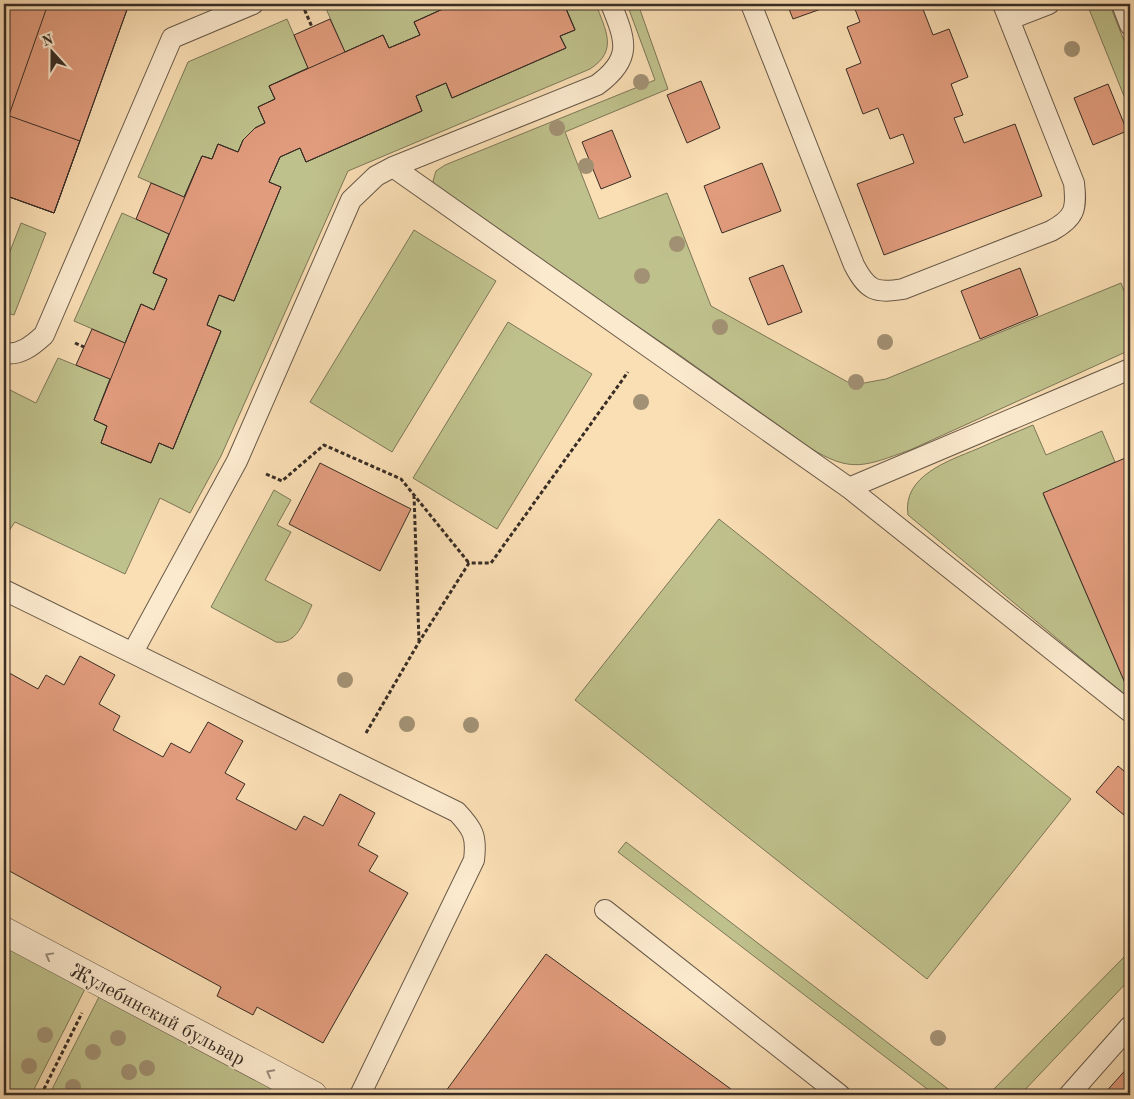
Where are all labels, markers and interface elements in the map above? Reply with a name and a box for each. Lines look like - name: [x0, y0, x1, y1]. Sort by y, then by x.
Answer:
- north arrow: [28, 28, 78, 78]
- text: N: [40, 32, 55, 49]
- one-way arrow: [45, 952, 54, 962]
- street label: Жулебинский бульвар: [66, 961, 248, 1070]
- one-way arrow: [266, 1069, 275, 1079]

